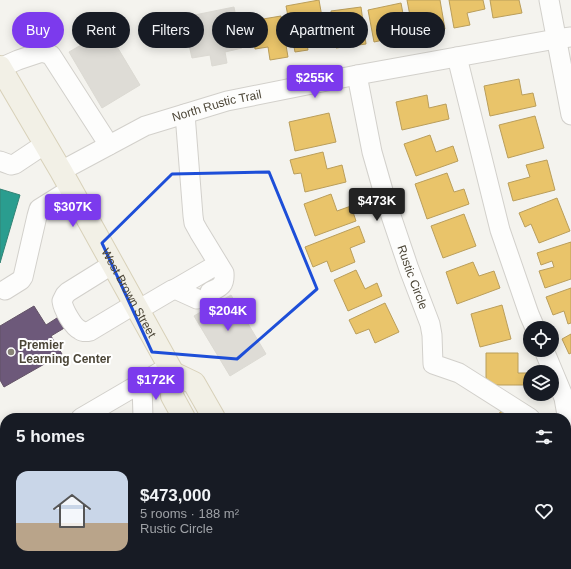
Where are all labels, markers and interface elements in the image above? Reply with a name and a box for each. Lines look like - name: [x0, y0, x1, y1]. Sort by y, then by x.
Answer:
- chip: Buy: [12, 12, 64, 48]
- chip: Rent: [72, 12, 130, 48]
- chip: Filters: [138, 12, 204, 48]
- chip: New: [212, 12, 268, 48]
- chip: Apartment: [276, 12, 368, 48]
- chip: House: [376, 12, 445, 48]
- pin: $255K: [287, 65, 343, 99]
- text: $255K: [296, 70, 334, 85]
- street label: North Rustic Trail: [170, 87, 263, 124]
- pin: $473K: [349, 188, 405, 222]
- text: $473K: [358, 193, 396, 208]
- pin: $307K: [45, 194, 101, 228]
- text: $307K: [54, 199, 92, 214]
- street label: Rustic Circle: [394, 243, 431, 312]
- street label: West Brown Street: [98, 246, 159, 341]
- pin: $204K: [200, 298, 256, 332]
- text: $204K: [209, 303, 247, 318]
- map controls: [523, 321, 559, 401]
- button: locate: [523, 321, 559, 357]
- place label: Premier Learning Center: [19, 338, 111, 366]
- marker: Premier Learning Center: [6, 347, 16, 357]
- button: layers: [523, 365, 559, 401]
- pin: $172K: [128, 367, 184, 401]
- text: $172K: [137, 372, 175, 387]
- icon: filters: [533, 426, 555, 448]
- text: 5 homes: [16, 427, 85, 446]
- text: $473,000: [140, 486, 211, 505]
- icon: home: [48, 487, 96, 535]
- icon: heart: [533, 500, 555, 522]
- text: 5 rooms · 188 m²: [140, 506, 239, 521]
- text: Rustic Circle: [140, 521, 213, 536]

